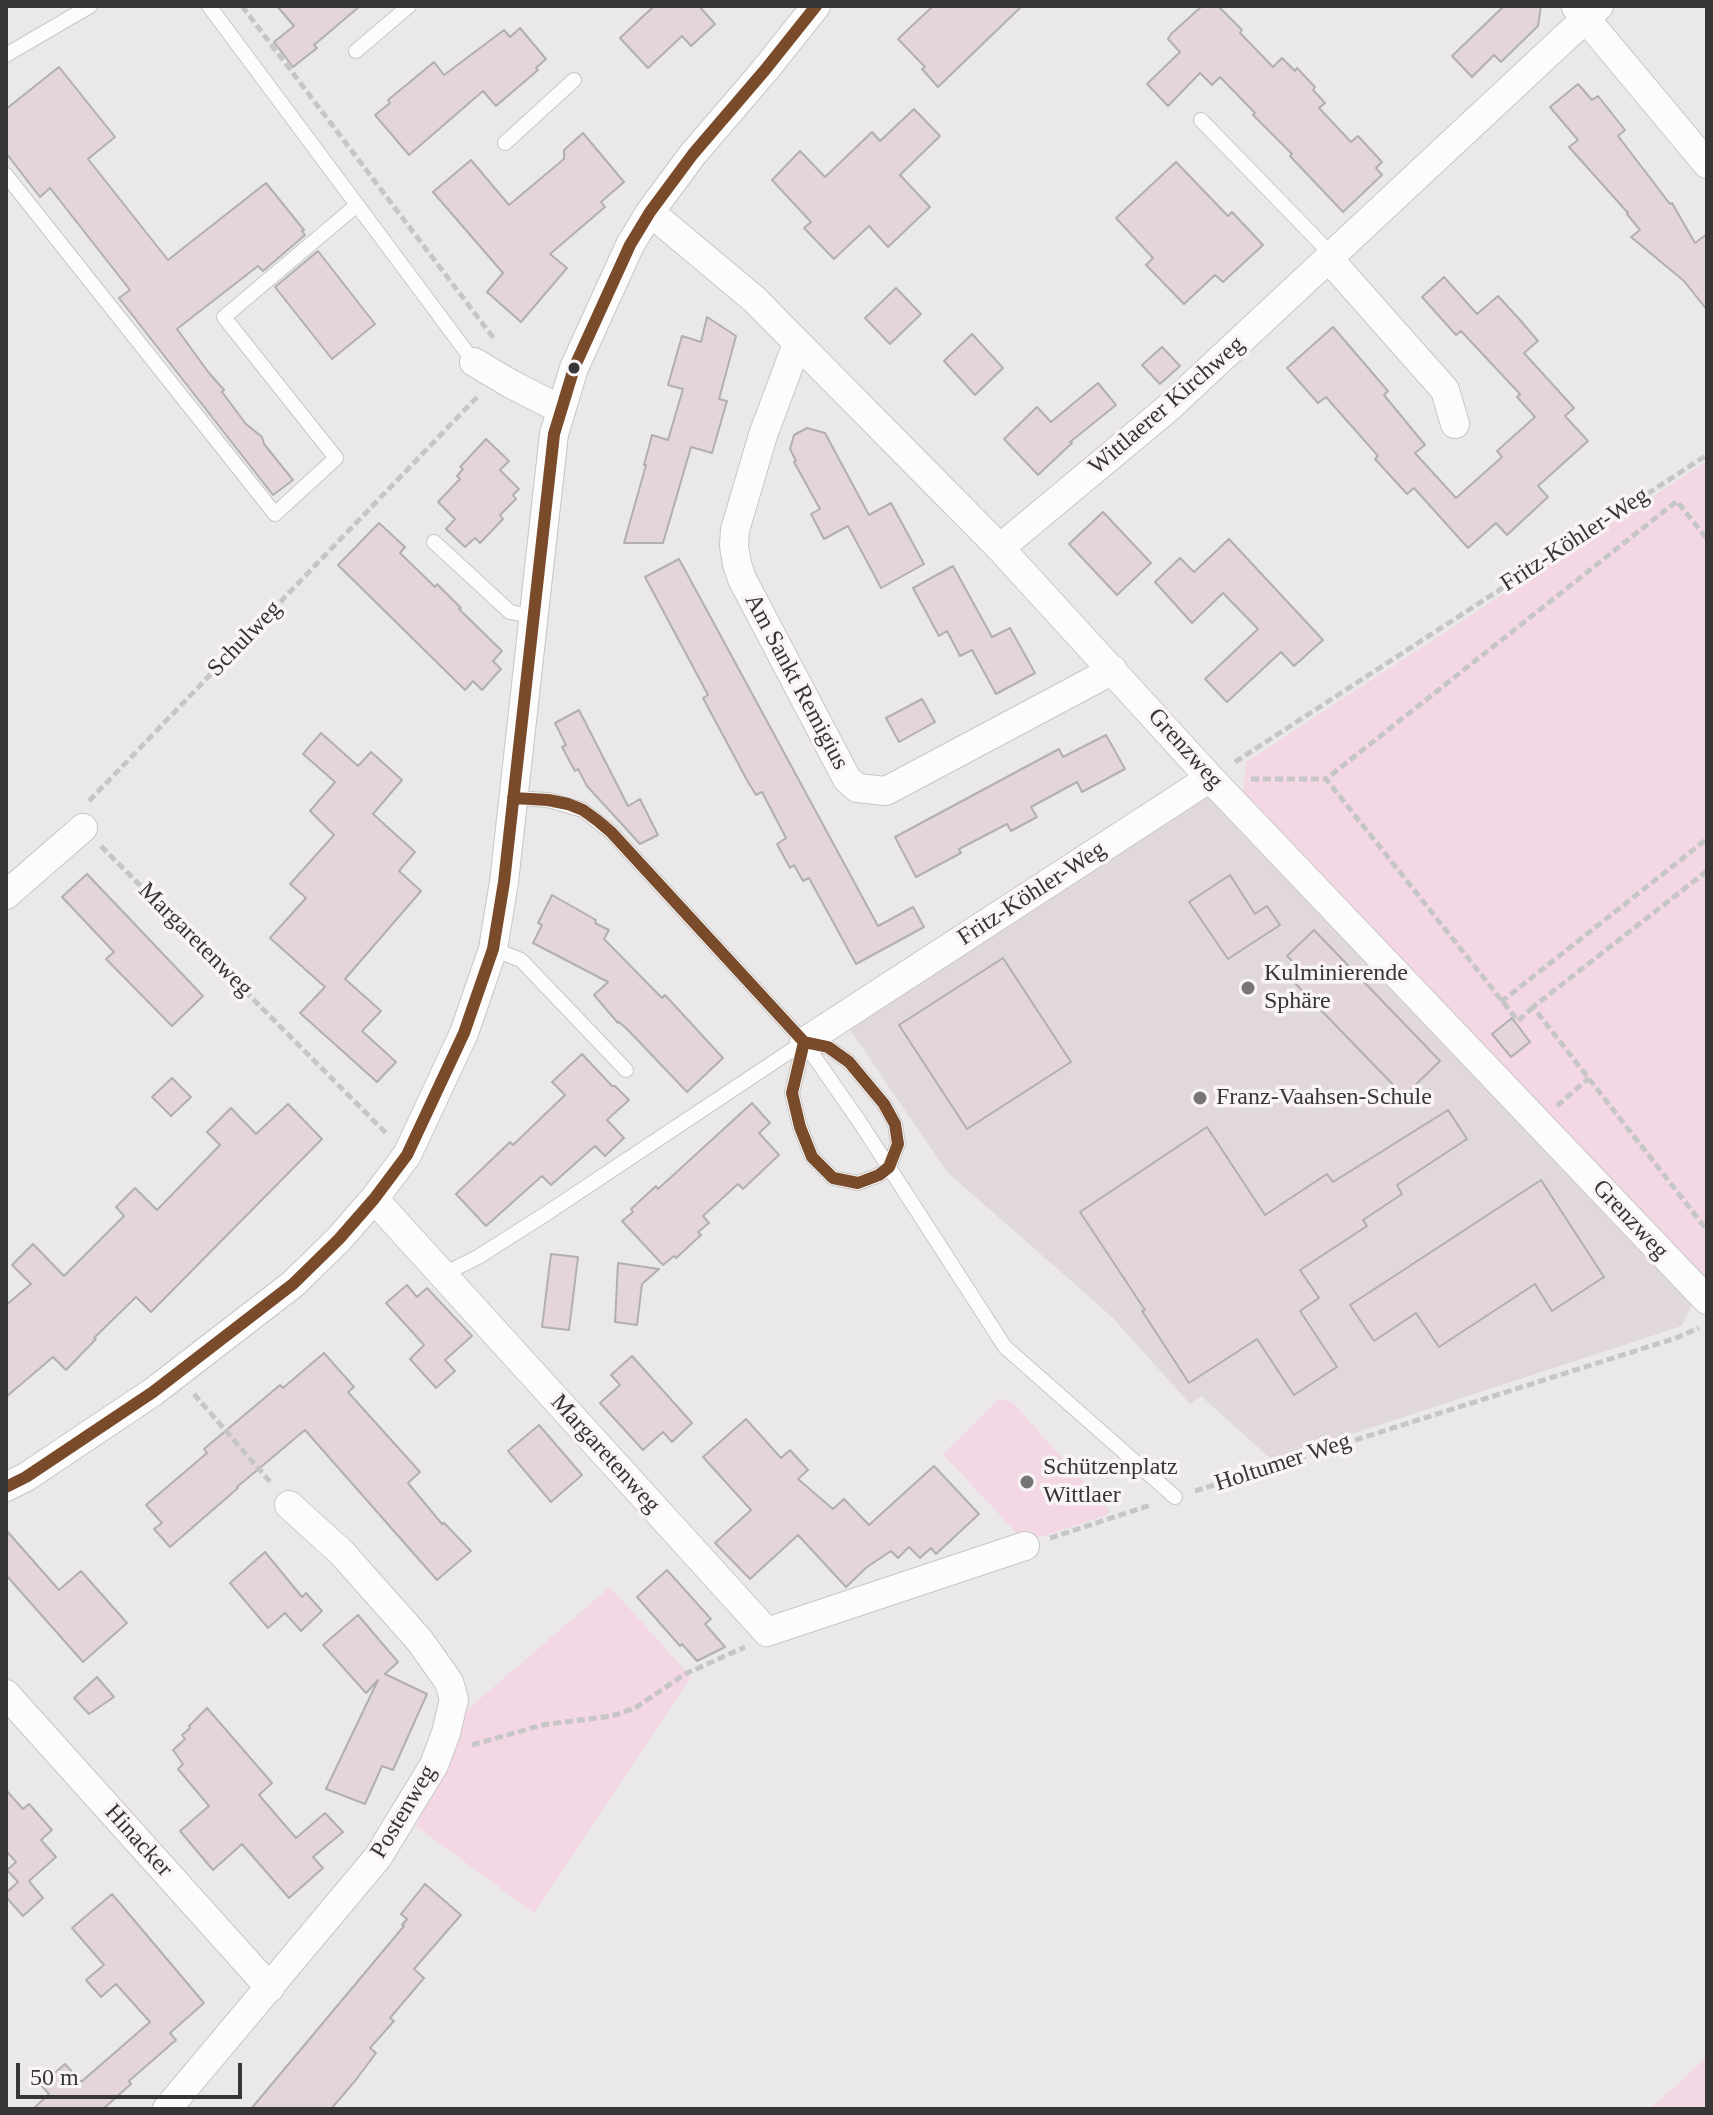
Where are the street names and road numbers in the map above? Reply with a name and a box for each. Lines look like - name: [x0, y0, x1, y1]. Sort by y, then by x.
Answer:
- street label: Wittlaerer Kirchweg: [1083, 331, 1251, 481]
- street label: Fritz-Köhler-Weg: [1496, 481, 1654, 599]
- street label: Am Sankt Remigius: [738, 589, 854, 775]
- street label: Schulweg: [202, 595, 288, 683]
- street label: Grenzweg: [1141, 703, 1229, 795]
- street label: Fritz-Köhler-Weg: [953, 835, 1111, 953]
- street label: Margaretenweg: [132, 877, 258, 1003]
- street label: Grenzweg: [1586, 1174, 1674, 1266]
- street label: Margaretenweg: [544, 1389, 666, 1519]
- street label: Holtumer Weg: [1211, 1427, 1355, 1499]
- street label: Postenweg: [365, 1760, 443, 1864]
- street label: Hinacker: [98, 1799, 178, 1883]

